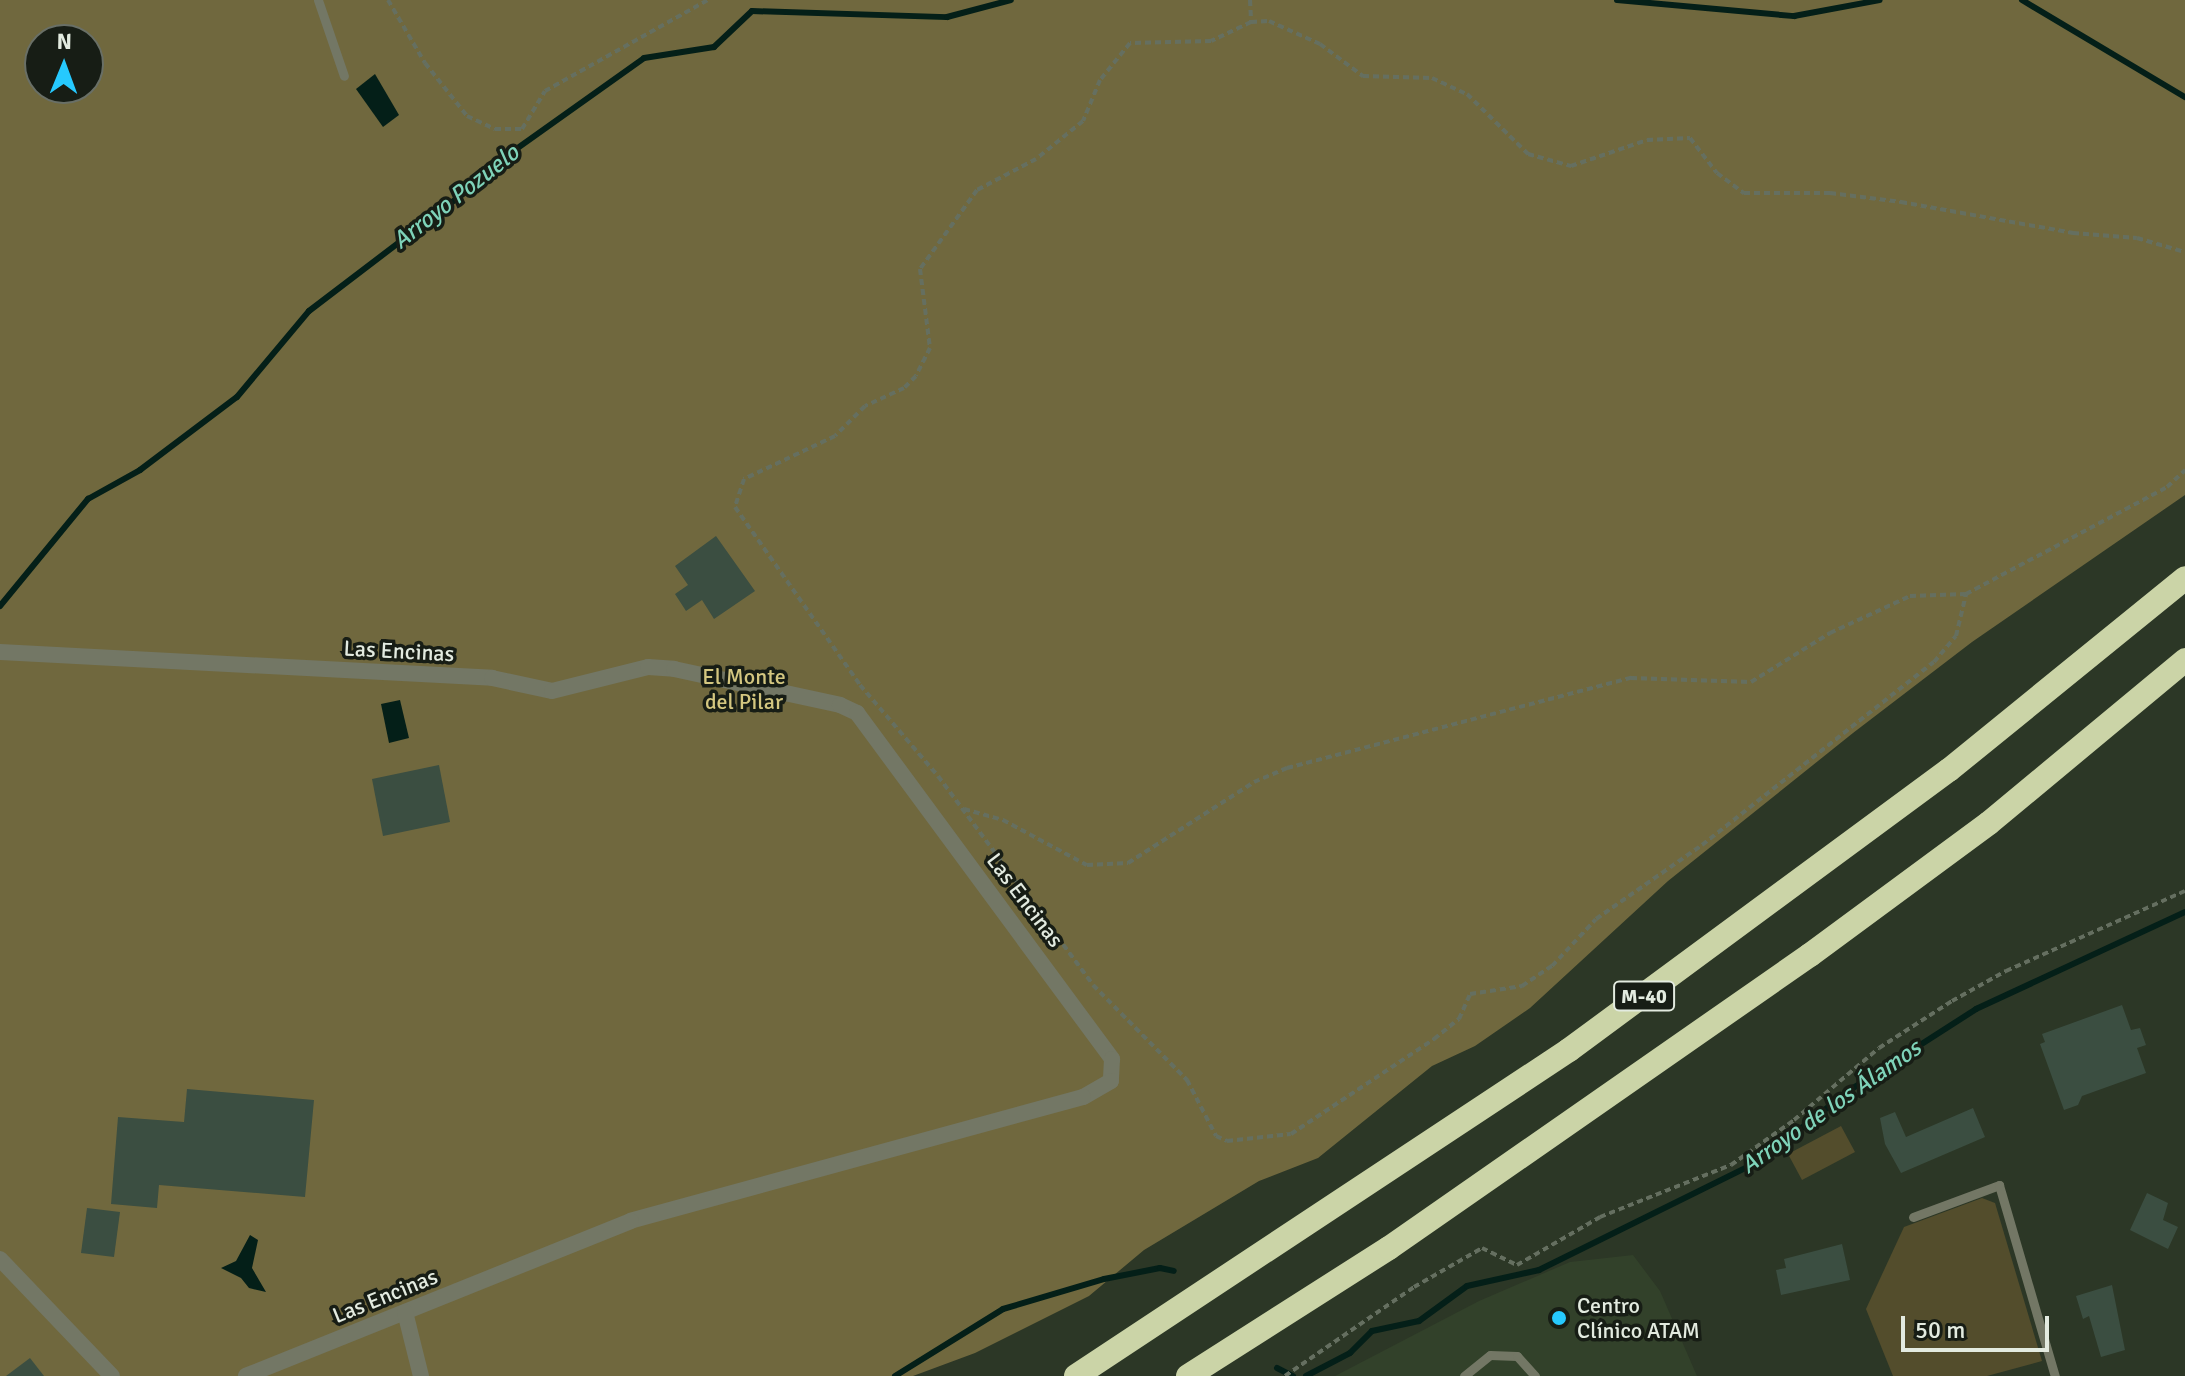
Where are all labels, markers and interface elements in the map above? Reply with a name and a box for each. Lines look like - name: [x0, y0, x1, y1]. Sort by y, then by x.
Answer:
- north arrow: [24, 24, 104, 104]
- text: N: [57, 28, 72, 55]
- water label: Arroyo Pozuelo: [387, 139, 525, 255]
- street label: Las Encinas: [343, 635, 455, 667]
- park label: El Monte del Pilar: [702, 663, 786, 714]
- street label: Las Encinas: [981, 848, 1069, 952]
- road number: M-40: [1612, 980, 1676, 1012]
- water label: Arroyo de los Álamos: [1735, 1034, 1927, 1180]
- street label: Las Encinas: [329, 1263, 441, 1329]
- place label: Centro Clínico ATAM: [1577, 1292, 1700, 1344]
- scale bar: [1905, 1300, 2053, 1350]
- marker: Centro Clínico ATAM: [1548, 1307, 1570, 1329]
- text: 50 m: [1915, 1315, 1965, 1345]

